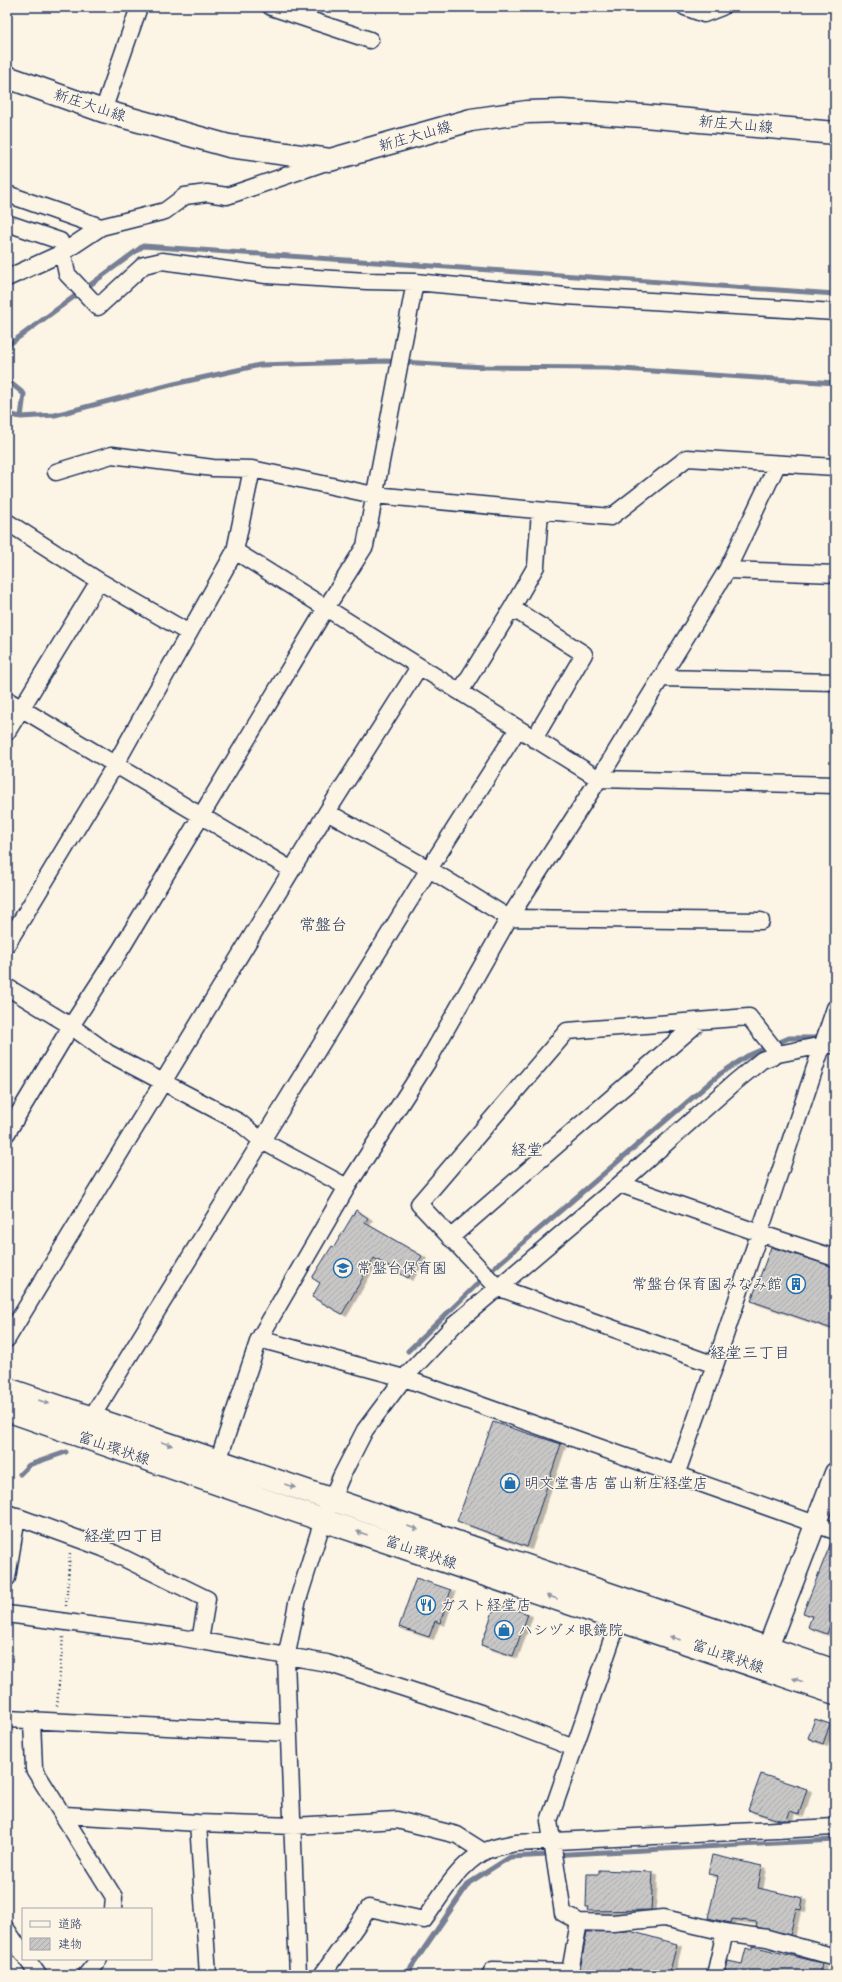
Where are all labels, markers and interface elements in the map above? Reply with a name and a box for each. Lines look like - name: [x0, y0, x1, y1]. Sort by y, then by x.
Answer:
- street label: 新庄大山線: [51, 85, 128, 127]
- street label: 新庄大山線: [698, 112, 774, 138]
- street label: 新庄大山線: [376, 117, 454, 157]
- district label: 常盤台: [299, 915, 347, 936]
- district label: 経堂: [511, 1140, 543, 1161]
- school or university icon: 常盤台保育園: [332, 1257, 354, 1279]
- place label: 常盤台保育園: [357, 1259, 447, 1279]
- building icon: 常盤台保育園みなみ館: [785, 1273, 807, 1295]
- place label: 常盤台保育園みなみ館: [632, 1275, 782, 1295]
- district label: 経堂三丁目: [710, 1343, 790, 1364]
- one-way arrow: [38, 1399, 50, 1405]
- street label: 富山環状線: [75, 1427, 152, 1471]
- one-way arrow: [161, 1441, 173, 1447]
- shop icon: 明文堂書店 富山新庄経堂店: [499, 1472, 521, 1494]
- place label: 明文堂書店 富山新庄経堂店: [524, 1474, 708, 1494]
- one-way arrow: [284, 1483, 296, 1489]
- one-way arrow: [407, 1525, 419, 1531]
- district label: 経堂四丁目: [84, 1526, 164, 1547]
- one-way arrow: [356, 1530, 368, 1536]
- street label: 富山環状線: [382, 1531, 459, 1575]
- one-way arrow: [545, 1593, 557, 1599]
- restaurant icon: ガスト経堂店: [415, 1594, 437, 1616]
- place label: ガスト経堂店: [440, 1596, 532, 1616]
- shop icon: ハシヅメ眼鏡院: [493, 1619, 515, 1641]
- place label: ハシヅメ眼鏡院: [518, 1621, 623, 1641]
- one-way arrow: [669, 1635, 681, 1641]
- street label: 富山環状線: [689, 1635, 766, 1679]
- one-way arrow: [792, 1676, 804, 1682]
- legend: [22, 1908, 152, 1960]
- text: 道路: [58, 1917, 82, 1933]
- text: 建物: [58, 1937, 82, 1953]

